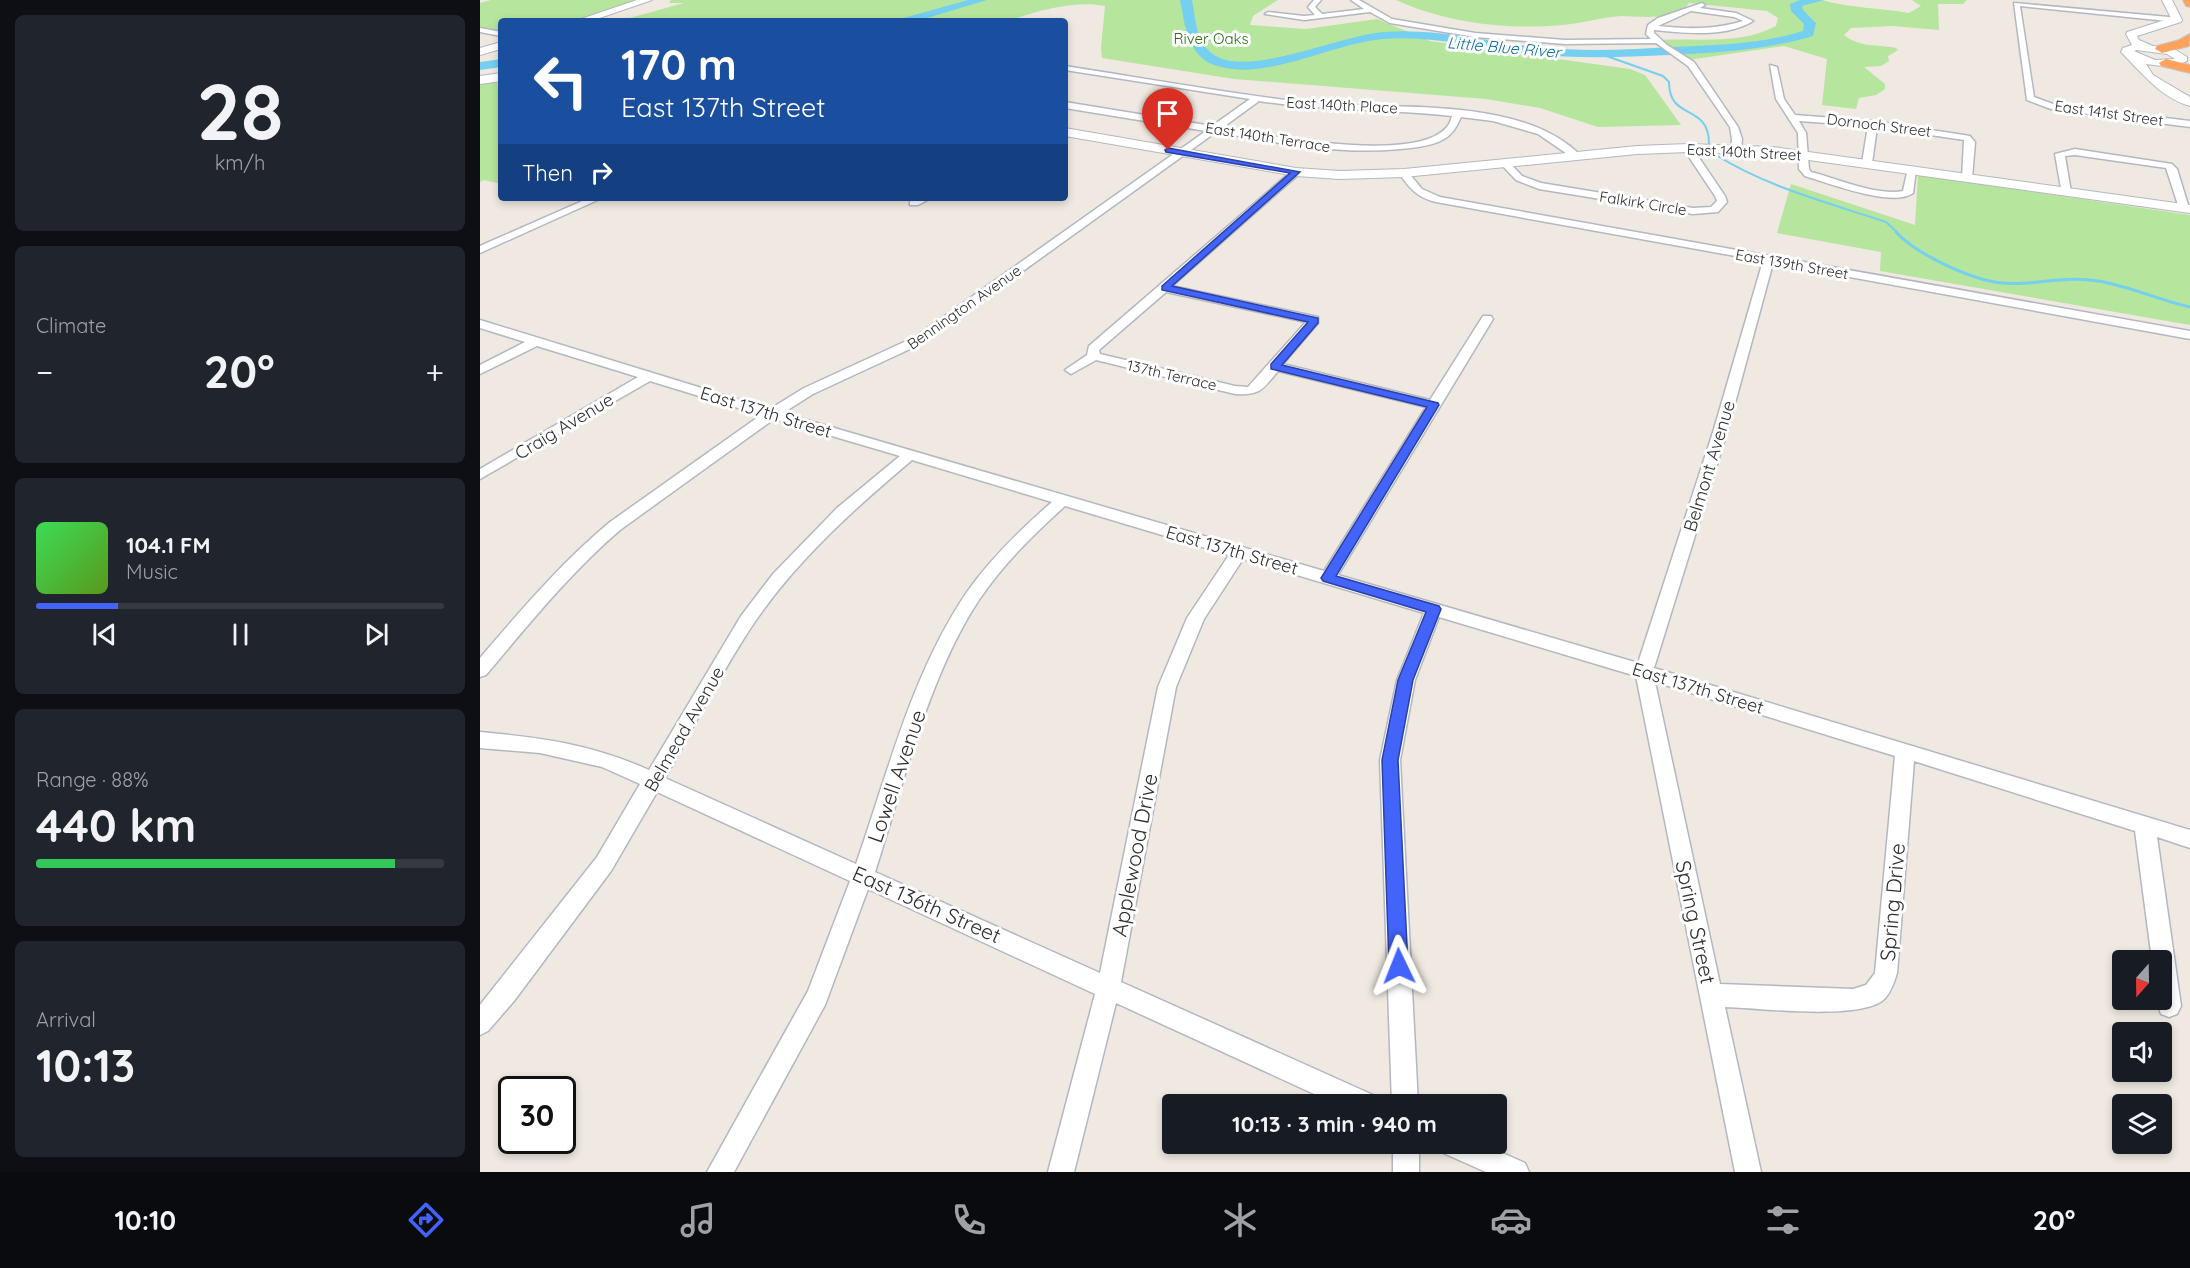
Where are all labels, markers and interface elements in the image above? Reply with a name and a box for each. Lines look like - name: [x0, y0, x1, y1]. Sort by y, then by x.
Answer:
- park label: River Oaks: [1173, 29, 1249, 48]
- water label: Little Blue River: [1446, 32, 1563, 62]
- text: 170 m: [621, 38, 737, 91]
- icon: left: [522, 42, 600, 120]
- text: 28: [196, 62, 284, 160]
- pin: [1142, 88, 1193, 150]
- text: East 137th Street: [621, 90, 826, 124]
- street label: East 140th Place: [1286, 93, 1398, 117]
- street label: East 141st Street: [2053, 96, 2165, 130]
- icon: arrive: [1151, 97, 1184, 130]
- street label: Dornoch Street: [1826, 109, 1932, 141]
- street label: East 140th Terrace: [1204, 118, 1332, 156]
- street label: East 140th Street: [1686, 140, 1802, 164]
- text: km/h: [215, 150, 265, 175]
- icon: right: [585, 156, 618, 189]
- text: Then: [522, 159, 573, 187]
- street label: Falkirk Circle: [1598, 187, 1688, 219]
- street label: East 139th Street: [1734, 245, 1850, 283]
- street label: Bennington Avenue: [903, 261, 1025, 353]
- text: Climate: [36, 313, 106, 338]
- text: 20°: [204, 343, 275, 399]
- text: −: [36, 351, 53, 392]
- text: +: [425, 351, 444, 392]
- street label: 137th Terrace: [1125, 355, 1219, 395]
- street label: East 137th Street: [697, 381, 835, 443]
- street label: Craig Avenue: [511, 388, 617, 464]
- street label: Belmont Avenue: [1678, 397, 1740, 535]
- street label: East 137th Street: [1163, 520, 1301, 580]
- text: 104.1 FM: [126, 531, 210, 559]
- text: Music: [126, 559, 178, 584]
- icon: previous: [88, 618, 121, 651]
- icon: pause: [224, 618, 257, 651]
- icon: next: [360, 618, 393, 651]
- street label: East 137th Street: [1629, 657, 1767, 719]
- street label: Belmead Avenue: [639, 662, 729, 796]
- street label: Lowell Avenue: [861, 706, 931, 846]
- text: Range · 88%: [36, 767, 148, 792]
- street label: Applewood Drive: [1105, 771, 1163, 939]
- text: 440 km: [36, 797, 196, 853]
- street label: Spring Drive: [1874, 842, 1910, 962]
- street label: Spring Street: [1670, 858, 1722, 986]
- street label: East 136th Street: [849, 860, 1005, 948]
- position arrow: [1367, 934, 1431, 998]
- north arrow: [2112, 950, 2172, 1010]
- map controls: [2112, 950, 2172, 1154]
- text: Arrival: [36, 1007, 96, 1032]
- button: sound: [2112, 1022, 2172, 1082]
- text: 10:13: [36, 1037, 135, 1093]
- speed limit sign: 30: [498, 1076, 576, 1154]
- button: layers: [2112, 1094, 2172, 1154]
- text: 10:13 · 3 min · 940 m: [1232, 1110, 1437, 1138]
- icon: directions: [405, 1199, 447, 1241]
- icon: music: [677, 1199, 719, 1241]
- icon: phone: [948, 1199, 990, 1241]
- icon: climate: [1219, 1199, 1261, 1241]
- icon: car: [1490, 1199, 1532, 1241]
- icon: filters: [1762, 1199, 1804, 1241]
- text: 10:10: [115, 1203, 176, 1237]
- text: 20°: [2033, 1203, 2075, 1237]

